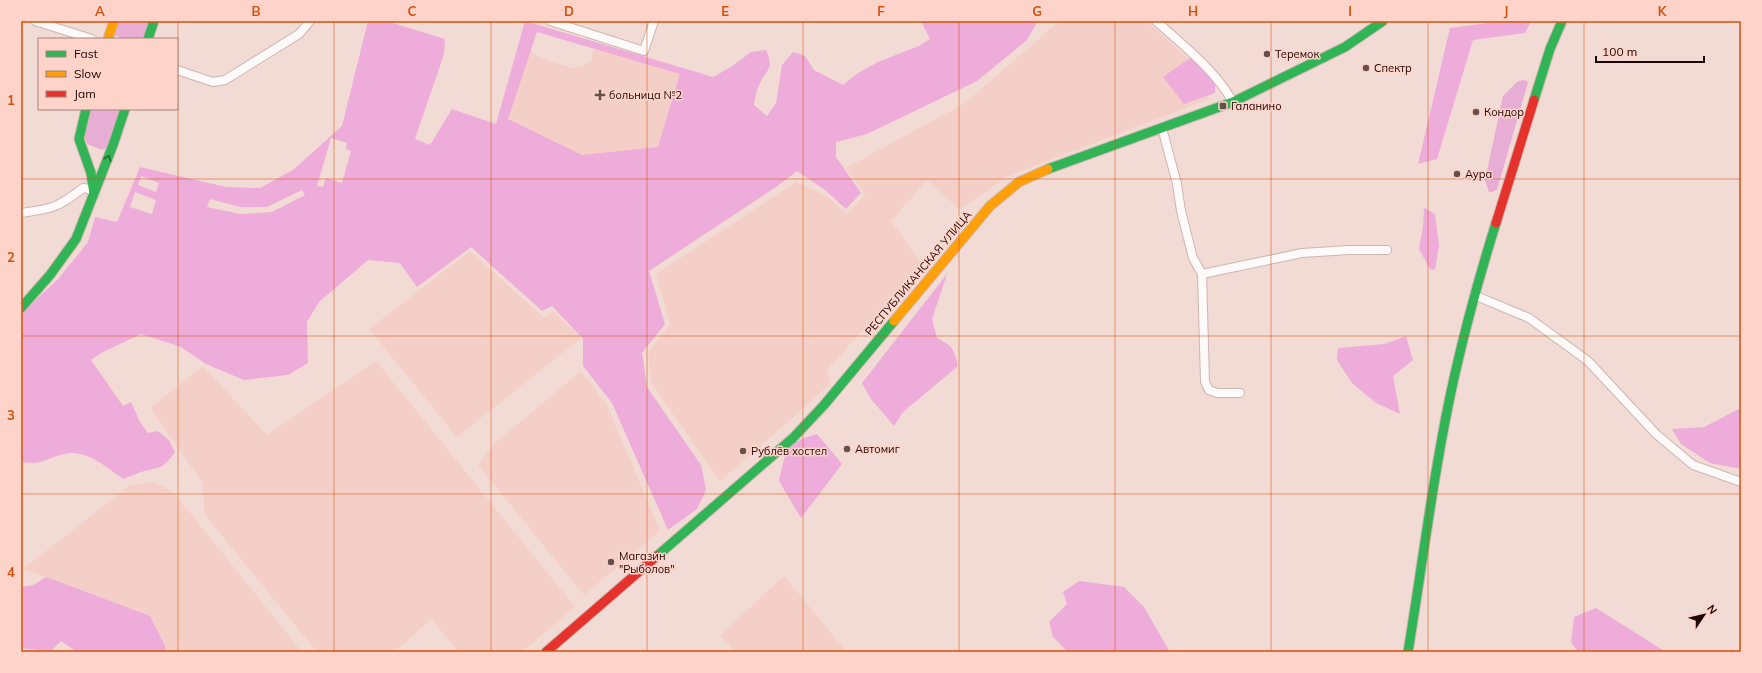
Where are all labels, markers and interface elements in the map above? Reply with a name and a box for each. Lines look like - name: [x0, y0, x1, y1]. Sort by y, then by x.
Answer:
- text: A: [95, 3, 105, 19]
- text: B: [252, 3, 261, 19]
- text: C: [408, 3, 417, 19]
- text: D: [564, 3, 574, 19]
- text: E: [721, 3, 729, 19]
- text: F: [877, 3, 885, 19]
- text: G: [1032, 3, 1042, 19]
- text: H: [1188, 3, 1198, 19]
- text: I: [1348, 3, 1352, 19]
- text: J: [1504, 3, 1508, 19]
- text: K: [1658, 3, 1668, 19]
- legend: [38, 38, 178, 110]
- scale bar: [1596, 38, 1704, 64]
- text: 100 m: [1602, 44, 1637, 59]
- text: Fast: [74, 46, 98, 61]
- place label: Теремок: [1275, 47, 1319, 61]
- marker: Теремок: [1262, 49, 1272, 59]
- place label: Спектр: [1374, 61, 1412, 75]
- marker: Спектр: [1361, 63, 1371, 73]
- text: Slow: [74, 66, 102, 81]
- text: Jam: [74, 86, 96, 101]
- place label: больница №2: [609, 88, 683, 102]
- marker: больница №2: [594, 89, 606, 101]
- text: 1: [7, 92, 15, 108]
- place label: Галанино: [1231, 99, 1282, 113]
- marker: Галанино: [1218, 101, 1228, 111]
- place label: Кондор: [1484, 105, 1524, 119]
- marker: Кондор: [1471, 107, 1481, 117]
- one-way arrow: [104, 154, 112, 161]
- place label: Аура: [1465, 167, 1492, 181]
- marker: Аура: [1452, 169, 1462, 179]
- street label: РЕСПУБЛИКАНСКАЯ УЛИЦА: [862, 208, 974, 338]
- text: 2: [7, 249, 15, 265]
- text: 3: [7, 407, 15, 423]
- place label: Автомиг: [855, 442, 900, 456]
- place label: Рублёв хостел: [751, 444, 827, 458]
- marker: Автомиг: [842, 444, 852, 454]
- marker: Рублёв хостел: [738, 446, 748, 456]
- place label: Магазин "Рыболов": [619, 549, 675, 576]
- marker: Магазин "Рыболов": [606, 557, 616, 567]
- text: 4: [7, 564, 15, 580]
- north arrow: [1684, 595, 1724, 635]
- text: N: [1704, 602, 1720, 617]

